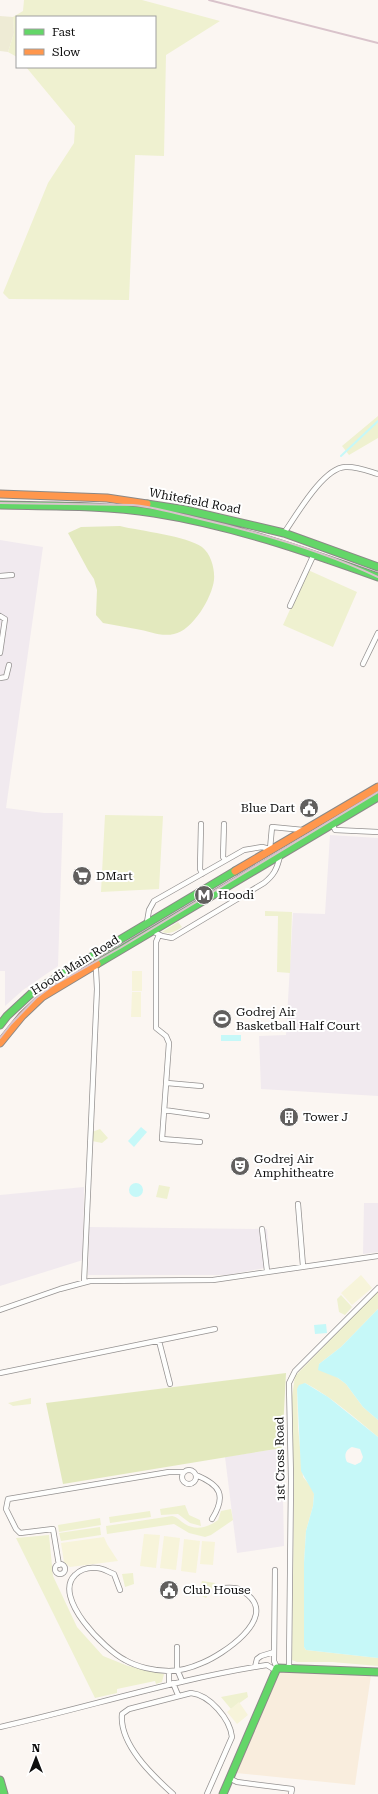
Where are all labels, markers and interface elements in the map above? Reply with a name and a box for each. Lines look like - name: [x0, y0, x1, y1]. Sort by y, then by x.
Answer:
- legend: [16, 16, 156, 68]
- text: Fast: [52, 25, 76, 39]
- text: Slow: [52, 45, 80, 59]
- street label: Whitefield Road: [148, 485, 242, 517]
- public building icon: Blue Dart: [298, 797, 320, 819]
- place label: Blue Dart: [241, 801, 296, 815]
- supermarket icon: DMart: [71, 865, 93, 887]
- place label: DMart: [96, 869, 133, 883]
- metro station icon: Hoodi: [193, 884, 215, 906]
- place label: Hoodi: [218, 888, 254, 902]
- street label: Hoodi Main Road: [28, 932, 122, 998]
- place label: Godrej Air Basketball Half Court: [236, 1005, 360, 1033]
- sports icon: Godrej Air Basketball Half Court: [211, 1008, 233, 1030]
- building icon: Tower J: [278, 1106, 300, 1128]
- place label: Tower J: [303, 1110, 349, 1124]
- place label: Godrej Air Amphitheatre: [254, 1152, 334, 1180]
- theatre icon: Godrej Air Amphitheatre: [229, 1155, 251, 1177]
- street label: 1st Cross Road: [272, 1416, 288, 1501]
- public building icon: Club House: [158, 1579, 180, 1601]
- place label: Club House: [183, 1583, 251, 1597]
- north arrow: [16, 1738, 56, 1778]
- text: N: [32, 1742, 41, 1755]

